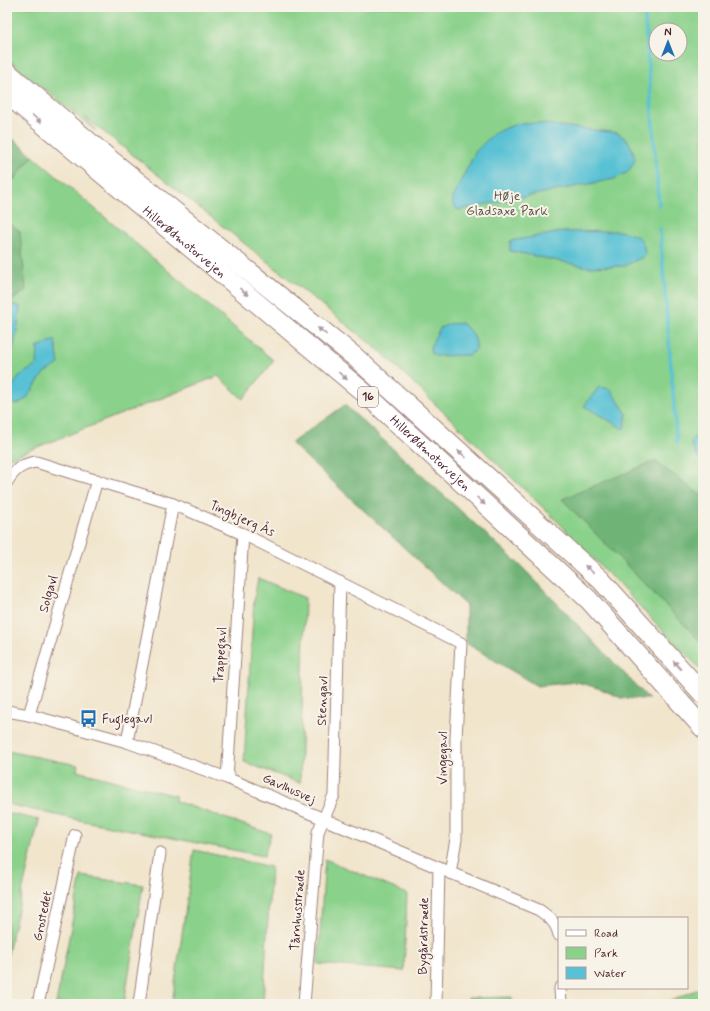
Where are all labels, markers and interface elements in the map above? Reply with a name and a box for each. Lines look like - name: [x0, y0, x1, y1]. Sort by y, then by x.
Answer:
- north arrow: [648, 22, 688, 62]
- text: N: [664, 26, 672, 40]
- one-way arrow: [32, 114, 42, 123]
- park label: Høje Gladsaxe Park: [466, 188, 548, 220]
- street label: Hillerødmotorvejen: [139, 202, 230, 282]
- one-way arrow: [238, 288, 249, 297]
- one-way arrow: [317, 326, 328, 335]
- one-way arrow: [338, 371, 349, 380]
- road number: 16: [358, 387, 378, 407]
- street label: Hillerødmotorvejen: [386, 412, 474, 495]
- one-way arrow: [457, 449, 467, 458]
- street label: Tingbjerg Ås: [206, 496, 278, 542]
- one-way arrow: [476, 496, 486, 506]
- one-way arrow: [584, 564, 594, 574]
- street label: Solgavl: [36, 573, 63, 615]
- street label: Trappegavl: [211, 626, 233, 684]
- one-way arrow: [672, 660, 682, 670]
- street label: Stengavl: [314, 676, 332, 726]
- bus stop icon: Fuglegavl: [79, 709, 99, 729]
- place label: Fuglegavl: [102, 711, 152, 730]
- street label: Vingegavl: [435, 731, 453, 785]
- street label: Gavlhusvej: [260, 770, 318, 808]
- street label: Tårnhusstræde: [287, 869, 309, 951]
- street label: Grostedet: [29, 889, 57, 943]
- street label: Bygårdstræde: [415, 897, 434, 975]
- legend: [558, 917, 688, 989]
- text: Road: [594, 926, 618, 942]
- text: Park: [594, 946, 618, 962]
- text: Water: [594, 966, 626, 982]

